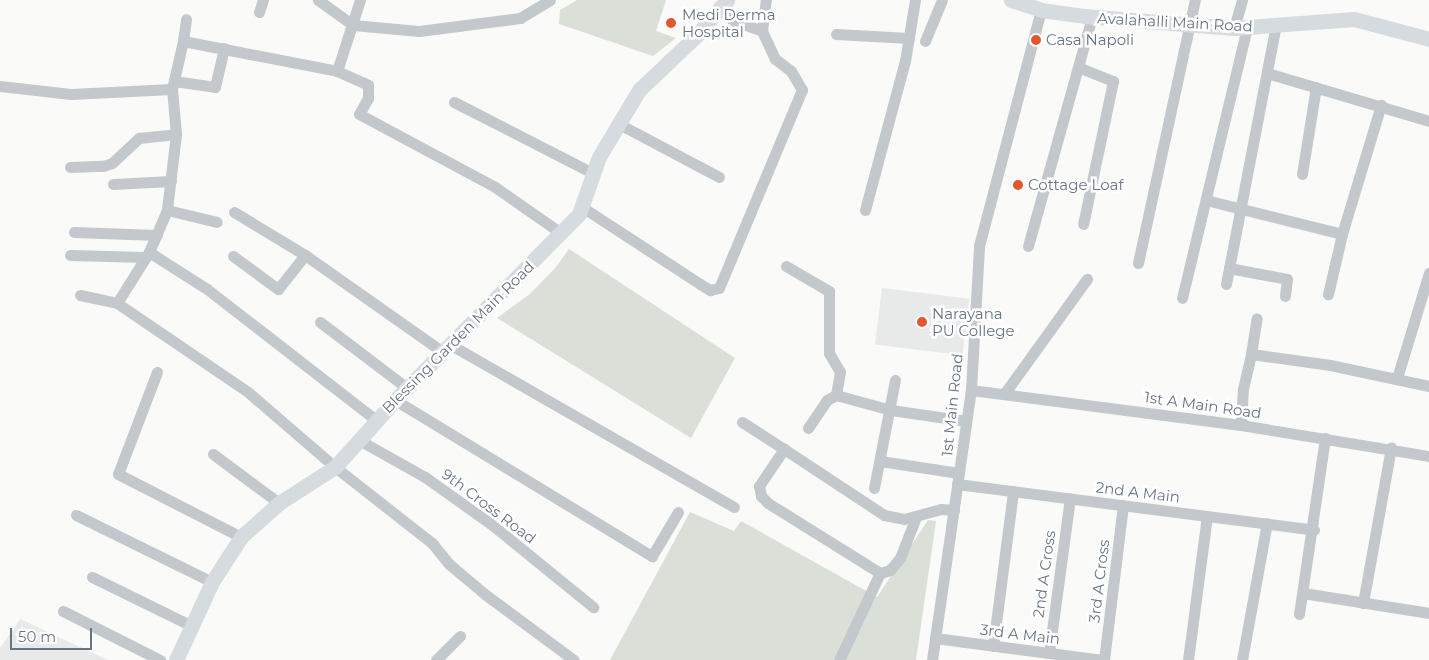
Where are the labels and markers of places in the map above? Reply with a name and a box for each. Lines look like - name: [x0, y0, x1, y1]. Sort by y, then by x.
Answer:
- place label: Medi Derma Hospital: [682, 5, 776, 40]
- marker: Medi Derma Hospital: [664, 16, 678, 30]
- place label: Casa Napoli: [1046, 31, 1134, 49]
- marker: Casa Napoli: [1030, 34, 1042, 46]
- place label: Cottage Loaf: [1028, 176, 1123, 194]
- marker: Cottage Loaf: [1012, 179, 1024, 191]
- place label: Narayana PU College: [932, 304, 1015, 339]
- marker: Narayana PU College: [916, 316, 928, 328]

